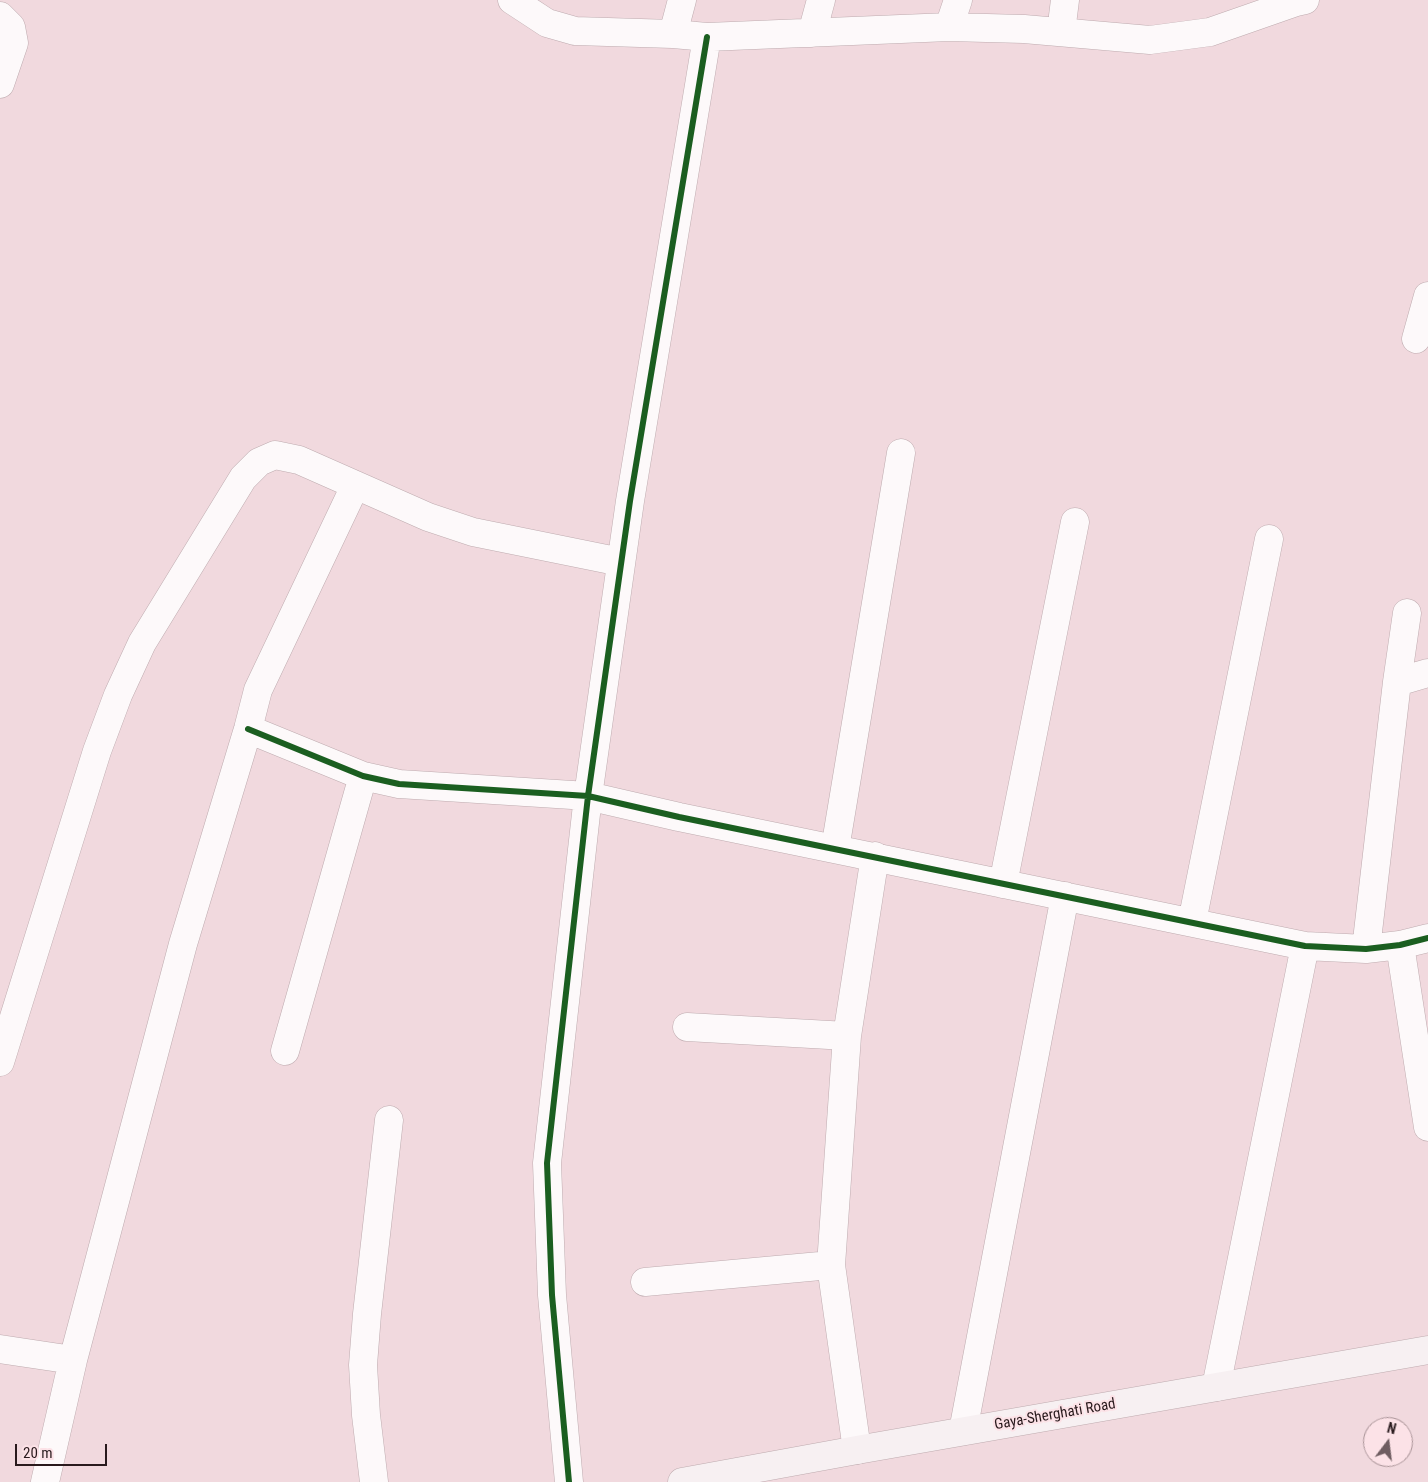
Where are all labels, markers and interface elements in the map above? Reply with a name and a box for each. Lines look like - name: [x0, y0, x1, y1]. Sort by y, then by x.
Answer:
- street label: Gaya-Sherghati Road: [993, 1395, 1117, 1435]
- north arrow: [1363, 1417, 1413, 1467]
- text: N: [1385, 1420, 1398, 1437]
- scale bar: [18, 1434, 110, 1466]
- text: 20 m: [23, 1444, 53, 1462]

